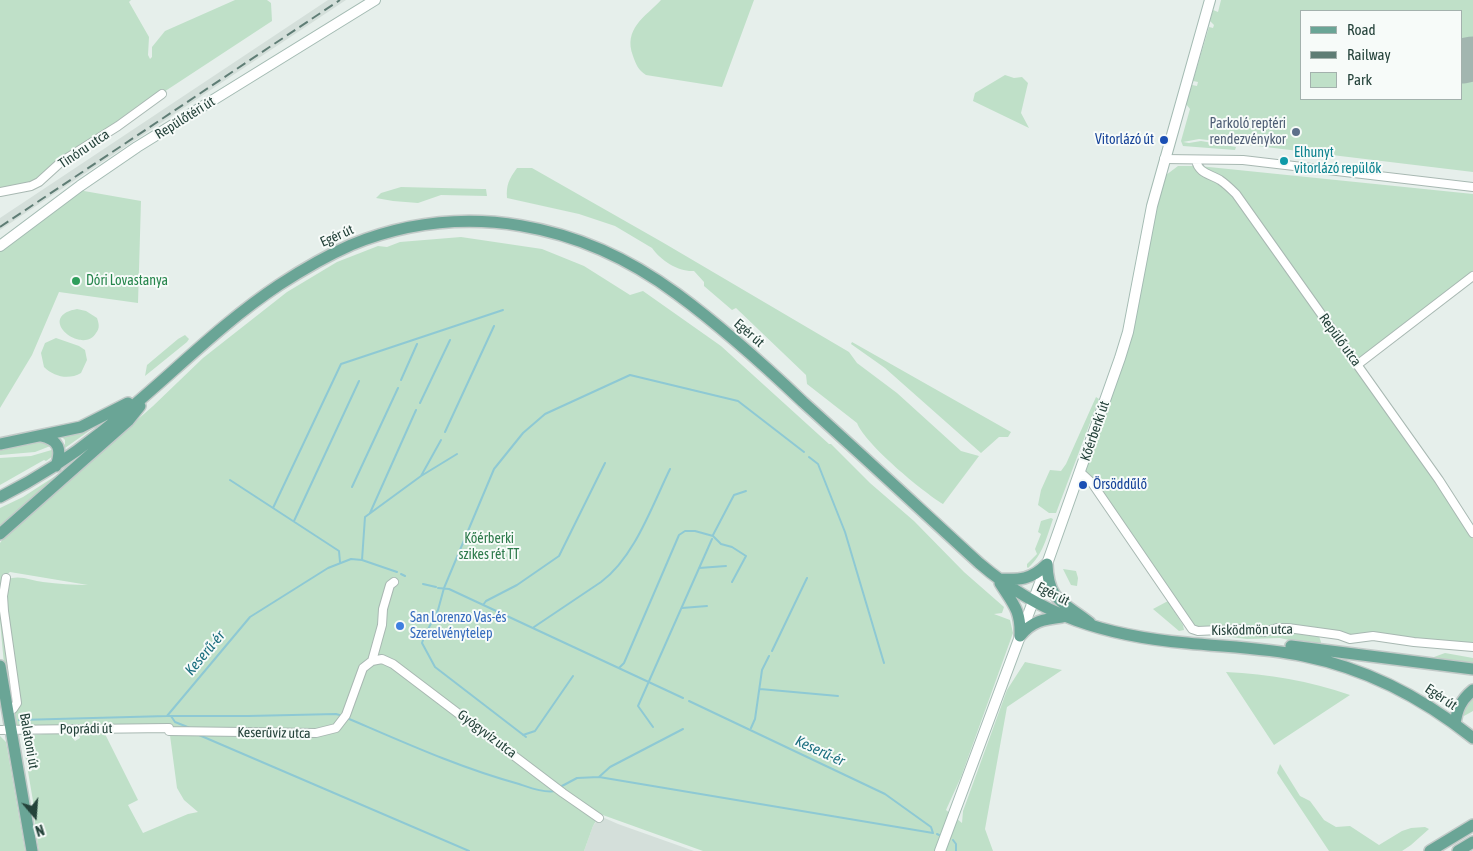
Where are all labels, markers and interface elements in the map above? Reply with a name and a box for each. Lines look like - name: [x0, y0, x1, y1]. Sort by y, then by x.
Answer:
- legend: [1300, 10, 1463, 100]
- text: Road: [1347, 21, 1376, 38]
- text: Railway: [1347, 46, 1391, 63]
- text: Park: [1347, 71, 1372, 88]
- street label: Repülőtéri út: [152, 93, 218, 143]
- place label: Parkoló reptéri rendezvénykor: [1210, 116, 1286, 148]
- street label: Tinóru utca: [55, 126, 113, 172]
- marker: Parkoló reptéri rendezvénykor: [1290, 126, 1302, 138]
- place label: Vitorlázó út: [1095, 132, 1154, 148]
- marker: Vitorlázó út: [1158, 134, 1170, 146]
- place label: Elhunyt vitorlázó repülők: [1294, 145, 1381, 178]
- marker: Elhunyt vitorlázó repülők: [1278, 155, 1290, 167]
- street label: Egér út: [318, 221, 356, 251]
- place label: Dóri Lovastanya: [86, 273, 168, 289]
- marker: Dóri Lovastanya: [70, 275, 82, 287]
- street label: Repülő utca: [1315, 310, 1365, 370]
- street label: Egér út: [730, 315, 768, 351]
- street label: Kőérberki út: [1077, 399, 1113, 463]
- place label: Örsöddűlő: [1093, 477, 1147, 493]
- marker: Örsöddűlő: [1077, 479, 1089, 491]
- park label: Kőérberki szikes rét TT: [458, 531, 520, 564]
- street label: Egér út: [1034, 579, 1072, 609]
- place label: San Lorenzo Vas-és Szerelvénytelep: [410, 610, 506, 642]
- marker: San Lorenzo Vas-és Szerelvénytelep: [394, 620, 406, 632]
- street label: Kisködmön utca: [1211, 621, 1293, 639]
- water label: Keserű-ér: [181, 627, 229, 679]
- street label: Egér út: [1422, 680, 1460, 714]
- street label: Gyógyvíz utca: [454, 706, 520, 762]
- street label: Balatoni út: [16, 712, 42, 770]
- street label: Poprádi út: [59, 720, 113, 738]
- street label: Keserűvíz utca: [237, 724, 311, 742]
- water label: Keserű-ér: [792, 732, 848, 770]
- north arrow: [10, 791, 60, 841]
- text: N: [33, 821, 46, 839]

